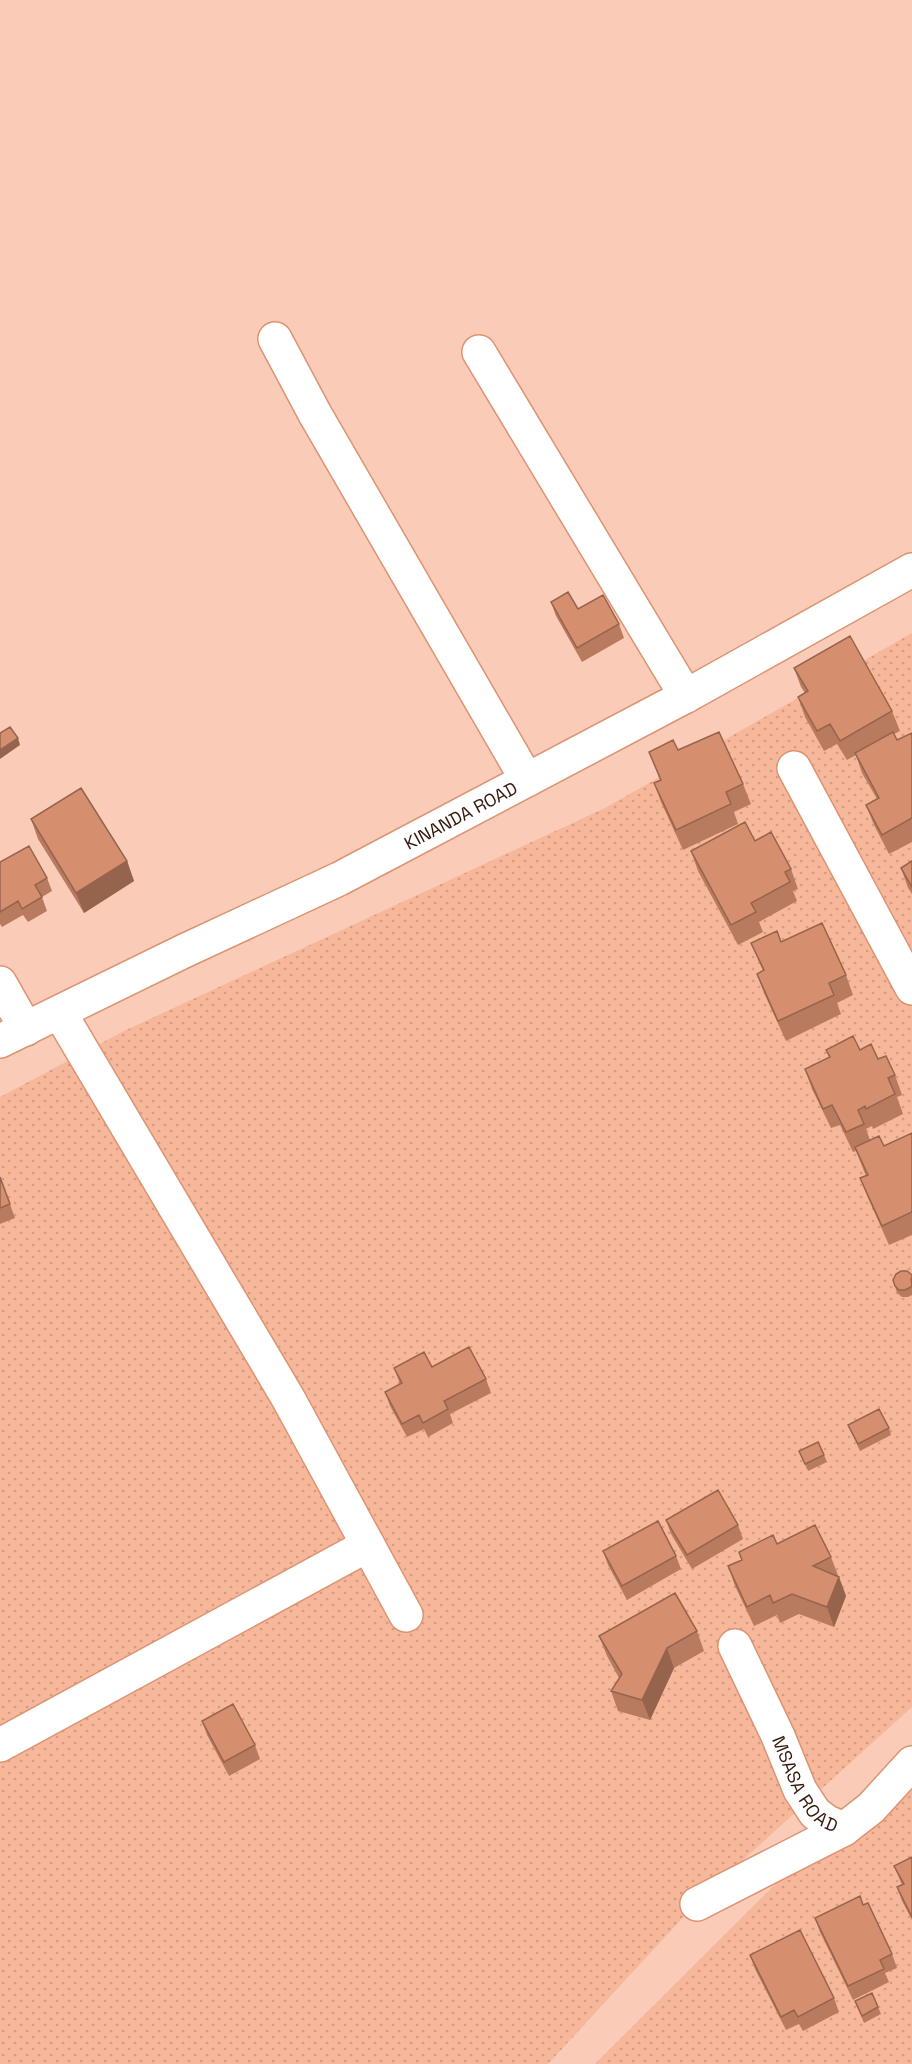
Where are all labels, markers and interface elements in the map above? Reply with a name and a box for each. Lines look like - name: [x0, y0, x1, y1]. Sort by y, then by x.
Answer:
- street label: KINANDA ROAD: [400, 776, 521, 854]
- street label: MSASA ROAD: [768, 1732, 842, 1837]

